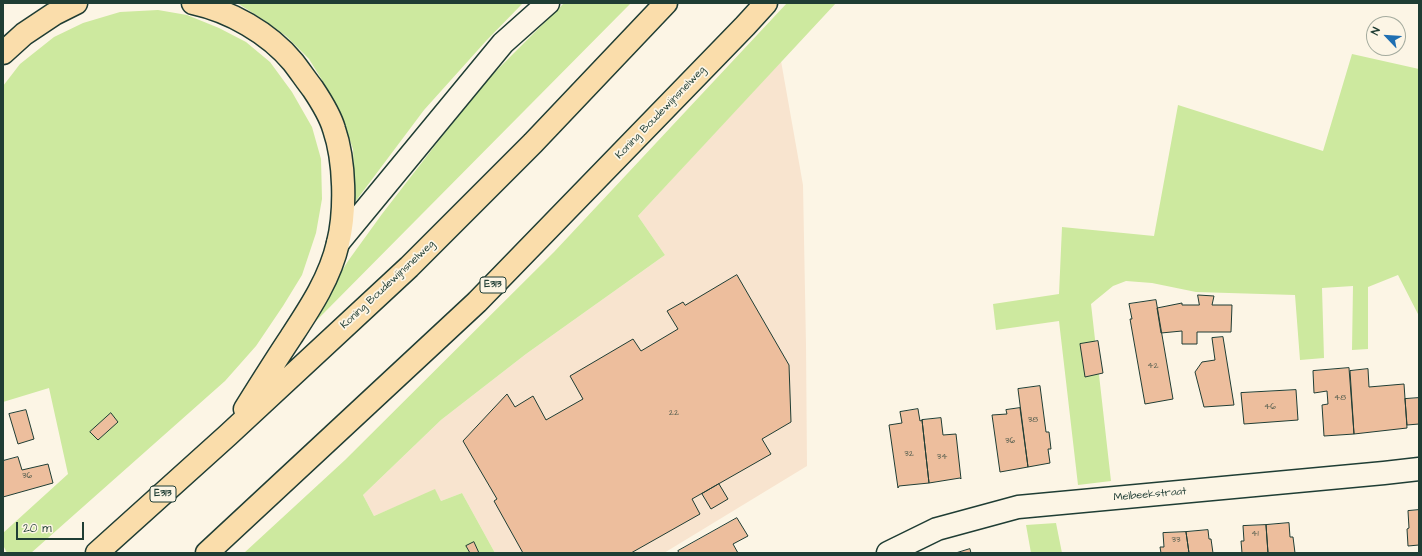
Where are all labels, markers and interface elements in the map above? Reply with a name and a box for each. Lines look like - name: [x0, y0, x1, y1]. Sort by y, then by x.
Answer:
- north arrow: [1366, 16, 1406, 56]
- text: N: [1367, 25, 1384, 37]
- street label: Koning Boudewijnsnelweg: [613, 64, 709, 162]
- street label: Koning Boudewijnsnelweg: [338, 238, 438, 332]
- road number: E313: [480, 277, 506, 293]
- house number: 42: [1147, 361, 1159, 371]
- house number: 48: [1334, 393, 1346, 403]
- house number: 46: [1264, 402, 1276, 412]
- house number: 22: [669, 408, 679, 418]
- house number: 38: [1028, 415, 1038, 425]
- house number: 36: [1005, 436, 1015, 446]
- house number: 32: [904, 449, 914, 459]
- house number: 34: [937, 452, 947, 462]
- house number: 36: [22, 471, 32, 481]
- street label: Melbeekstraat: [1113, 485, 1187, 505]
- road number: E313: [150, 486, 176, 502]
- scale bar: [18, 514, 86, 540]
- text: 20 m: [23, 520, 52, 537]
- house number: 41: [1251, 529, 1259, 539]
- house number: 33: [1171, 535, 1181, 545]

